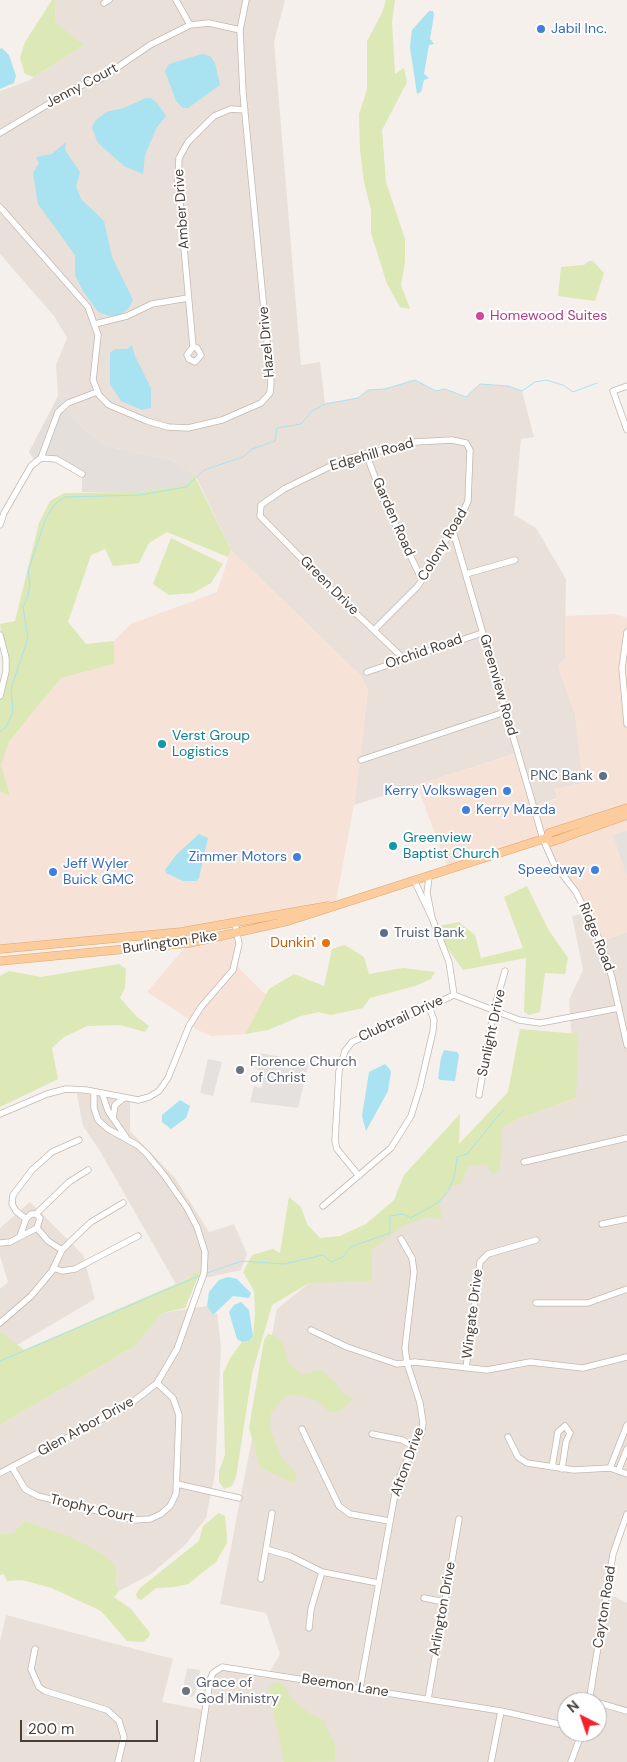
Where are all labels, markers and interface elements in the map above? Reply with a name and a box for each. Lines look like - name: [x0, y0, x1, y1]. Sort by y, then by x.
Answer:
- place label: Jabil Inc.: [551, 21, 607, 37]
- marker: Jabil Inc.: [535, 23, 547, 35]
- street label: Jenny Court: [43, 60, 121, 112]
- street label: Amber Drive: [171, 168, 193, 250]
- street label: Hazel Drive: [256, 306, 278, 378]
- place label: Homewood Suites: [490, 308, 607, 324]
- marker: Homewood Suites: [474, 310, 486, 322]
- street label: Edgehill Road: [328, 435, 416, 475]
- street label: Garden Road: [368, 475, 418, 559]
- street label: Colony Road: [415, 506, 471, 584]
- street label: Green Drive: [296, 553, 362, 619]
- street label: Orchid Road: [383, 631, 465, 673]
- street label: Greenview Road: [475, 632, 521, 738]
- place label: Verst Group Logistics: [172, 728, 250, 760]
- marker: Verst Group Logistics: [156, 738, 168, 750]
- place label: PNC Bank: [530, 768, 593, 784]
- marker: PNC Bank: [597, 770, 609, 782]
- place label: Kerry Volkswagen: [385, 783, 497, 799]
- marker: Kerry Volkswagen: [501, 785, 513, 797]
- place label: Kerry Mazda: [476, 802, 556, 818]
- marker: Kerry Mazda: [460, 804, 472, 816]
- place label: Greenview Baptist Church: [403, 830, 499, 862]
- marker: Greenview Baptist Church: [387, 840, 399, 852]
- place label: Zimmer Motors: [189, 849, 287, 865]
- marker: Zimmer Motors: [291, 851, 303, 863]
- place label: Jeff Wyler Buick GMC: [63, 856, 134, 889]
- place label: Speedway: [518, 862, 585, 878]
- marker: Speedway: [589, 864, 601, 876]
- marker: Jeff Wyler Buick GMC: [47, 866, 59, 878]
- street label: Ridge Road: [575, 900, 617, 974]
- place label: Truist Bank: [394, 925, 465, 941]
- marker: Truist Bank: [378, 927, 390, 939]
- street label: Burlington Pike: [122, 928, 218, 958]
- place label: Dunkin': [270, 935, 316, 951]
- marker: Dunkin': [320, 937, 332, 949]
- street label: Sunlight Drive: [475, 988, 509, 1078]
- street label: Clubtrail Drive: [356, 992, 446, 1046]
- place label: Florence Church of Christ: [250, 1054, 357, 1086]
- marker: Florence Church of Christ: [234, 1064, 246, 1076]
- street label: Wingate Drive: [459, 1268, 487, 1360]
- street label: Glen Arbor Drive: [35, 1394, 137, 1460]
- street label: Afton Drive: [388, 1425, 428, 1499]
- street label: Trophy Court: [48, 1491, 136, 1527]
- street label: Arlington Drive: [426, 1561, 460, 1657]
- street label: Cayton Road: [590, 1565, 620, 1649]
- street label: Beemon Lane: [300, 1671, 390, 1701]
- place label: Grace of God Ministry: [196, 1675, 279, 1708]
- marker: Grace of God Ministry: [180, 1685, 192, 1697]
- north arrow: [557, 1692, 607, 1742]
- text: N: [563, 1696, 583, 1717]
- scale bar: [22, 1710, 160, 1742]
- text: 200 m: [28, 1719, 74, 1739]

